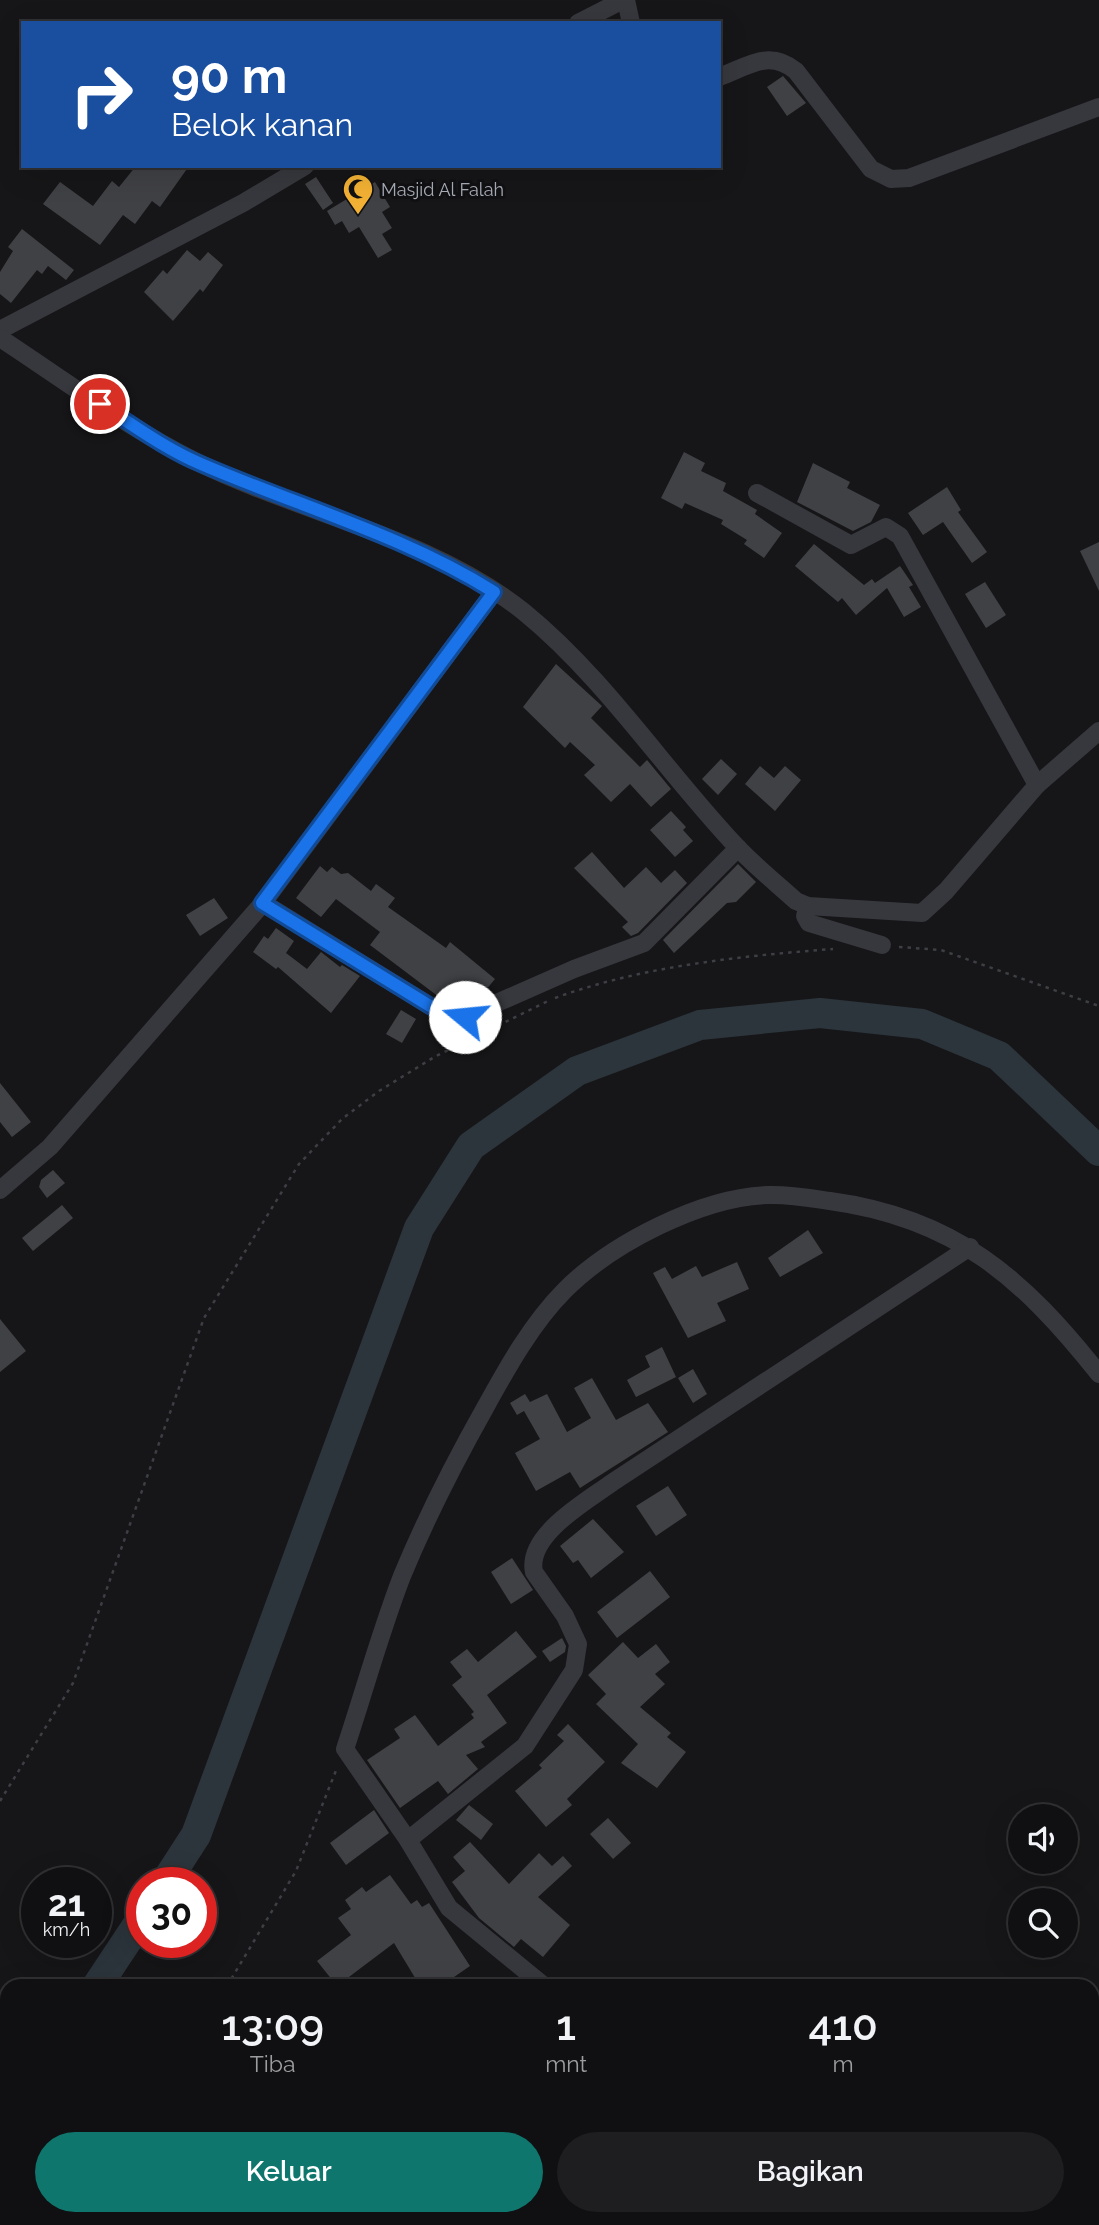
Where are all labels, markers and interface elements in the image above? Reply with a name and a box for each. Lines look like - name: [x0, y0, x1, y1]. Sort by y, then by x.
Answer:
- text: 90 m: [171, 47, 287, 104]
- icon: right: [56, 49, 147, 140]
- text: Belok kanan: [171, 106, 353, 143]
- mosque icon: Masjid Al Falah: [341, 172, 375, 216]
- place label: Masjid Al Falah: [381, 179, 504, 200]
- pin: [70, 374, 130, 434]
- icon: arrive: [81, 385, 119, 423]
- position arrow: [428, 980, 502, 1054]
- map controls: [1008, 1804, 1078, 1958]
- button: sound: [1008, 1804, 1078, 1874]
- speed limit sign: 30: [126, 1867, 217, 1958]
- text: 21: [48, 1883, 85, 1924]
- button: search: [1008, 1888, 1078, 1958]
- text: km/h: [43, 1919, 90, 1940]
- text: 13:09: [221, 2001, 324, 2050]
- text: 1: [556, 2001, 576, 2050]
- text: 410: [808, 2001, 878, 2050]
- text: Tiba: [250, 2050, 295, 2077]
- text: mnt: [545, 2050, 587, 2077]
- text: m: [833, 2050, 854, 2077]
- button: Keluar: [35, 2132, 543, 2212]
- button: Bagikan: [557, 2132, 1064, 2212]

